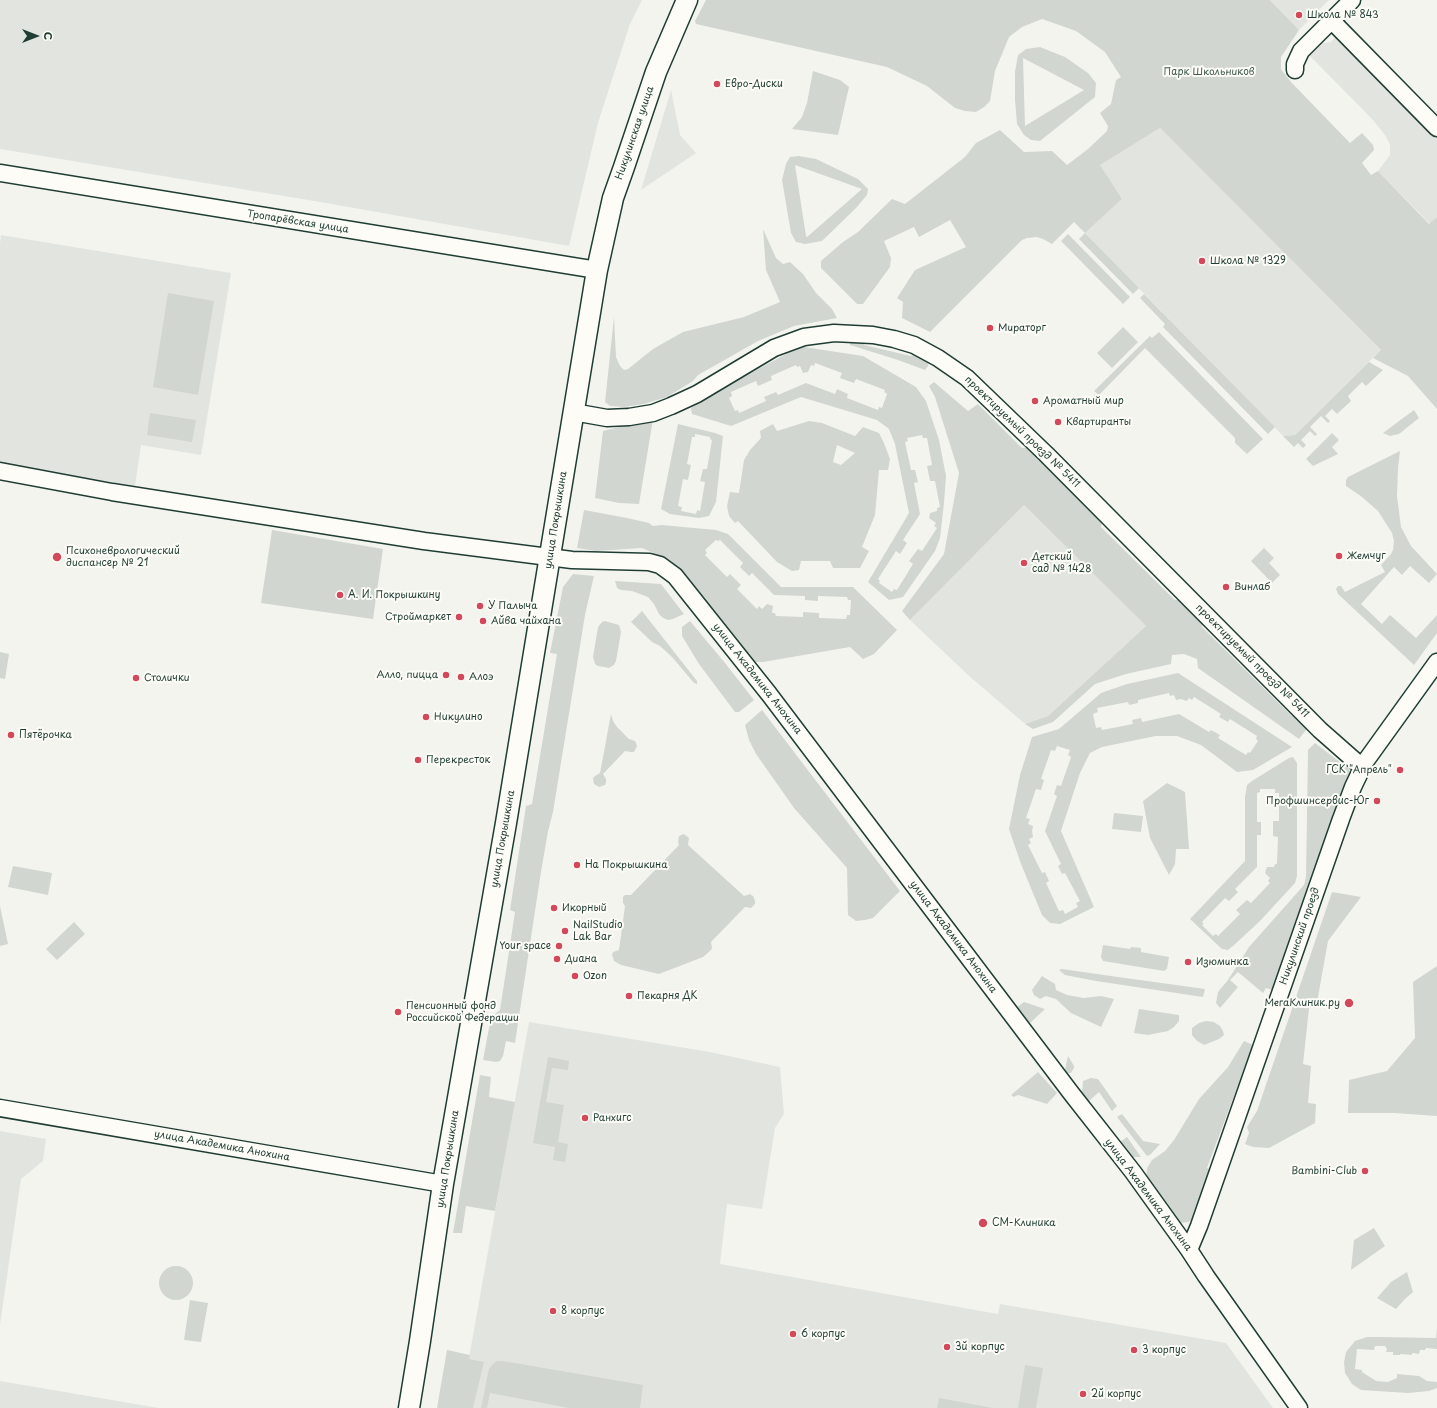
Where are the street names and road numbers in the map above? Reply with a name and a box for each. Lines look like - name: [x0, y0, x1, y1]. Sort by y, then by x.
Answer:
- street label: Никулинская улица: [613, 85, 657, 181]
- street label: Тропарёвская улица: [246, 208, 350, 236]
- street label: проектируемый проезд № 5411: [962, 374, 1082, 490]
- street label: улица Покрышкина: [542, 470, 570, 570]
- street label: проектируемый проезд № 5411: [1193, 602, 1311, 720]
- street label: улица Академика Анохина: [710, 621, 804, 737]
- street label: улица Покрышкина: [489, 789, 517, 889]
- street label: улица Академика Анохина: [907, 879, 999, 995]
- street label: Никулинский проезд: [1278, 886, 1322, 986]
- street label: улица Покрышкина: [434, 1109, 462, 1209]
- street label: улица Академика Анохина: [153, 1128, 291, 1164]
- street label: улица Академика Анохина: [1102, 1137, 1194, 1253]

